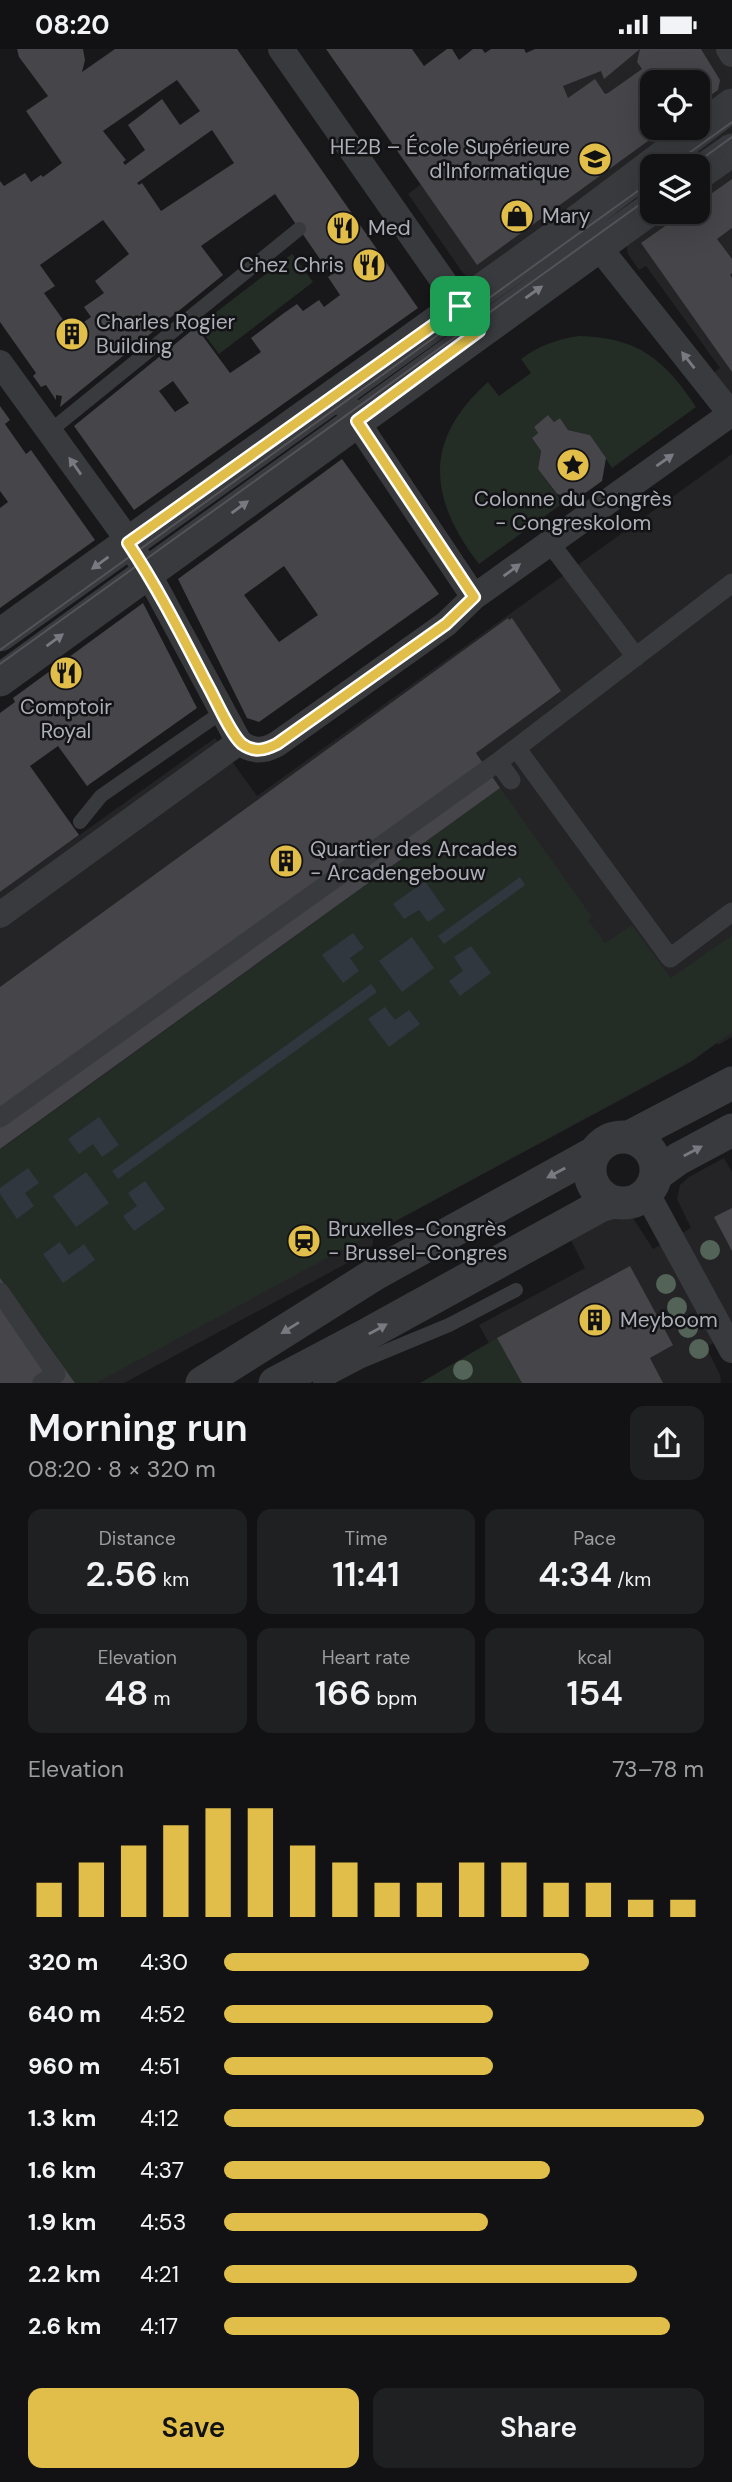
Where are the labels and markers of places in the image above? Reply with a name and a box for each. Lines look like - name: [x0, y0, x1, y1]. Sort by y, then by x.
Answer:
- place label: HE2B – École Supérieure d'Informatique: [330, 133, 570, 185]
- school or university icon: HE2B – École Supérieure d'Informatique: [576, 140, 614, 178]
- shop icon: Mary: [498, 197, 536, 235]
- place label: Mary: [542, 202, 591, 230]
- restaurant icon: Med: [324, 209, 362, 247]
- place label: Med: [368, 214, 411, 242]
- restaurant icon: Chez Chris: [350, 246, 388, 284]
- place label: Chez Chris: [239, 251, 344, 279]
- pin: [430, 276, 490, 336]
- place label: Charles Rogier Building: [96, 308, 236, 360]
- building icon: Charles Rogier Building: [53, 315, 91, 353]
- place icon: Colonne du Congrès - Congreskolom: [554, 446, 592, 484]
- place label: Colonne du Congrès - Congreskolom: [474, 485, 672, 537]
- restaurant icon: Comptoir Royal: [47, 654, 85, 692]
- place label: Comptoir Royal: [20, 693, 112, 745]
- place label: Quartier des Arcades - Arcadengebouw: [310, 835, 518, 887]
- building icon: Quartier des Arcades - Arcadengebouw: [267, 842, 305, 880]
- place label: Bruxelles-Congrès - Brussel-Congres: [328, 1215, 508, 1267]
- station icon: Bruxelles-Congrès - Brussel-Congres: [285, 1222, 323, 1260]
- building icon: Meyboom: [576, 1301, 614, 1339]
- place label: Meyboom: [620, 1306, 718, 1334]

